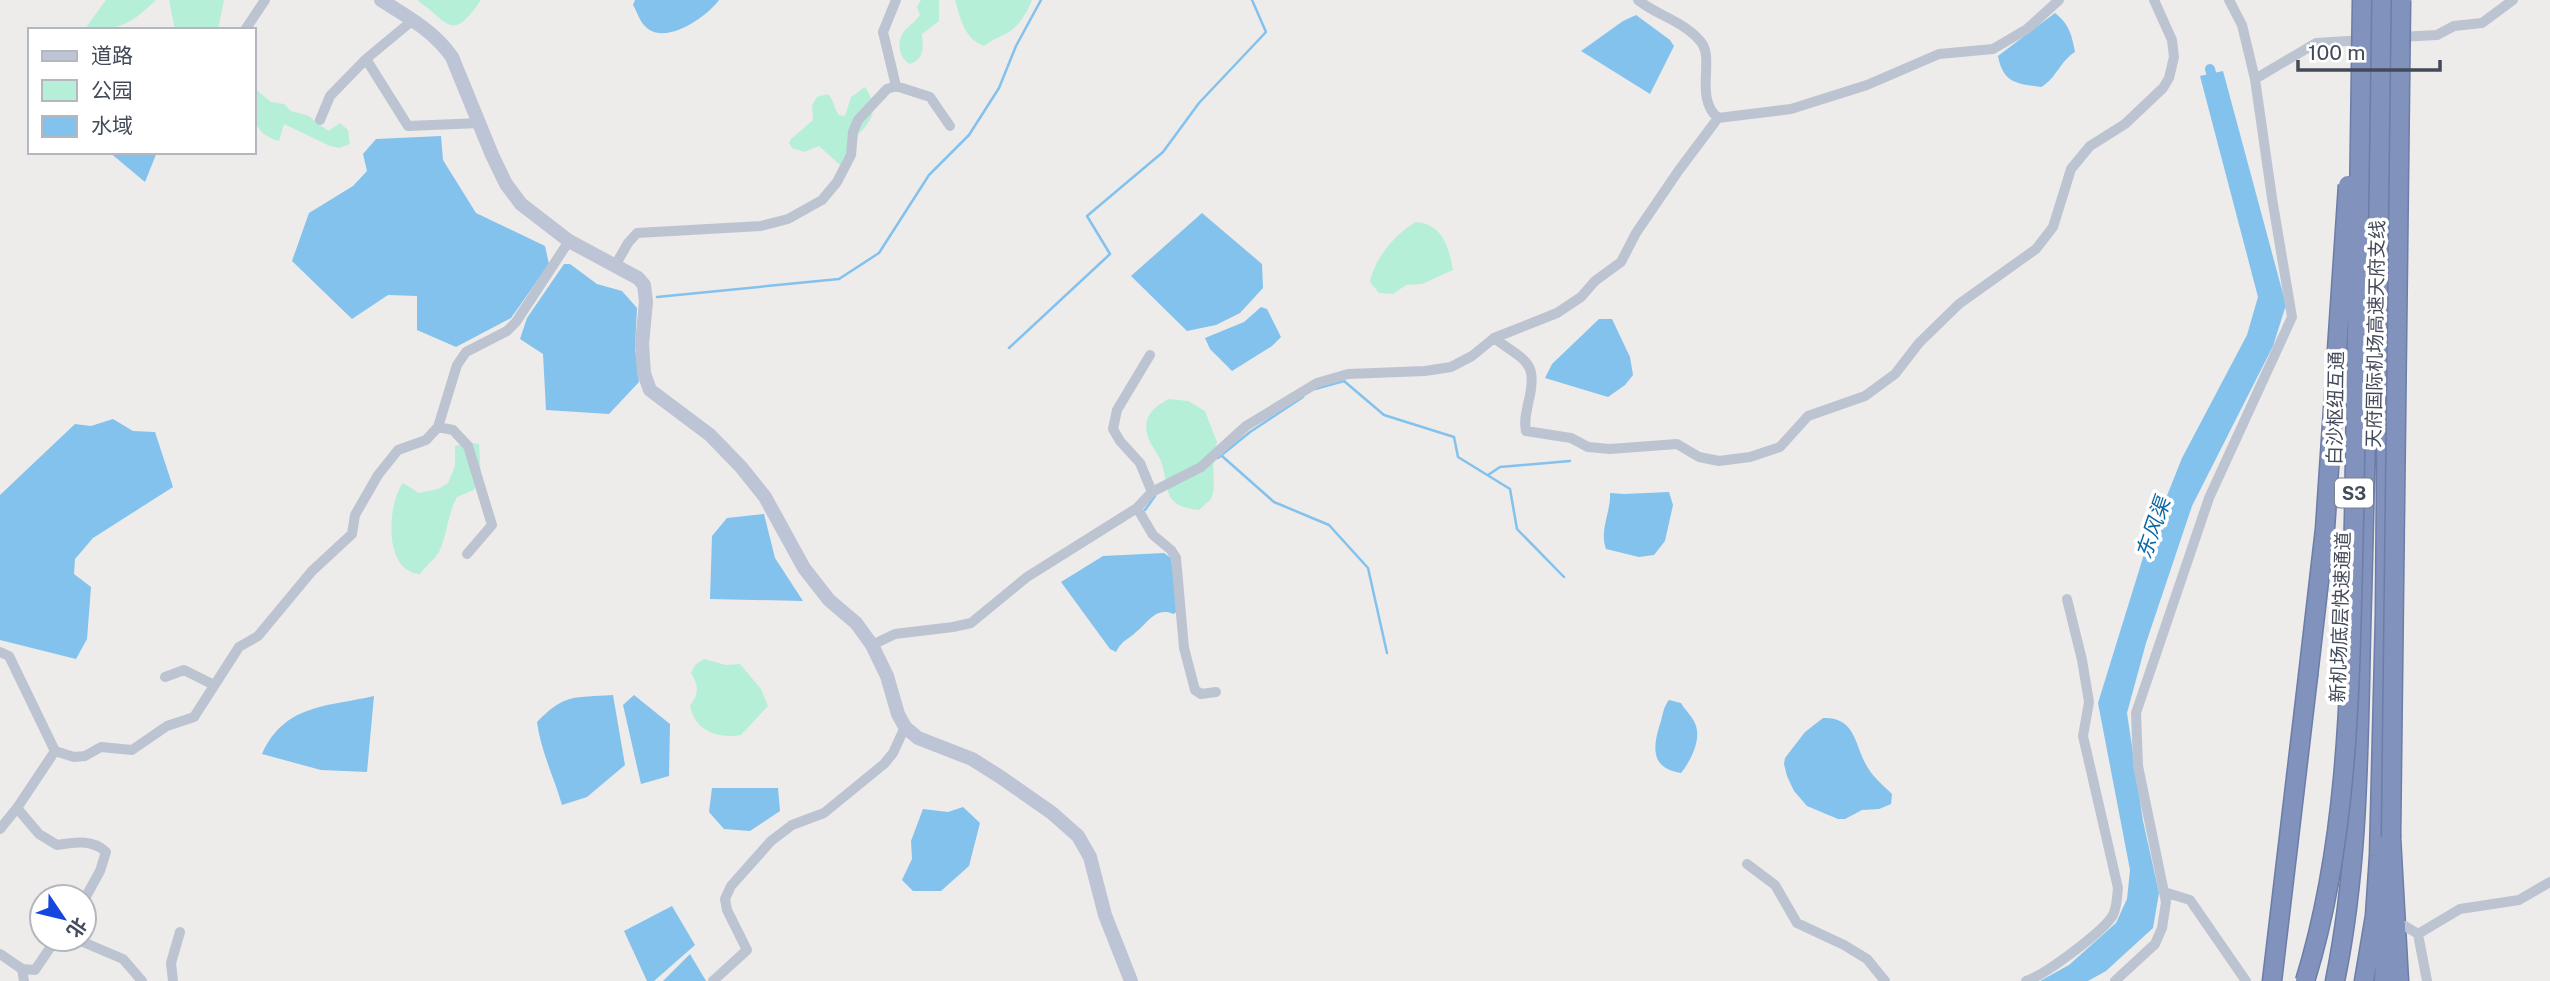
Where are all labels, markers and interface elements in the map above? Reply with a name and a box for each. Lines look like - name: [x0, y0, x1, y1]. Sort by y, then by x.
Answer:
- legend: [28, 28, 256, 154]
- scale bar: [2298, 28, 2440, 72]
- text: 100 m: [2308, 40, 2365, 65]
- text: 道路: [91, 43, 133, 68]
- text: 公园: [91, 78, 133, 103]
- text: 水域: [91, 113, 133, 138]
- street label: 天府国际机场高速天府支线: [2362, 220, 2388, 448]
- street label: 白沙枢纽互通: [2323, 351, 2347, 465]
- road number: S3: [2335, 478, 2373, 508]
- water label: 东风渠: [2131, 491, 2176, 562]
- street label: 新机场底层快速通道: [2326, 531, 2354, 703]
- north arrow: [28, 883, 98, 953]
- text: 北: [62, 914, 91, 942]

